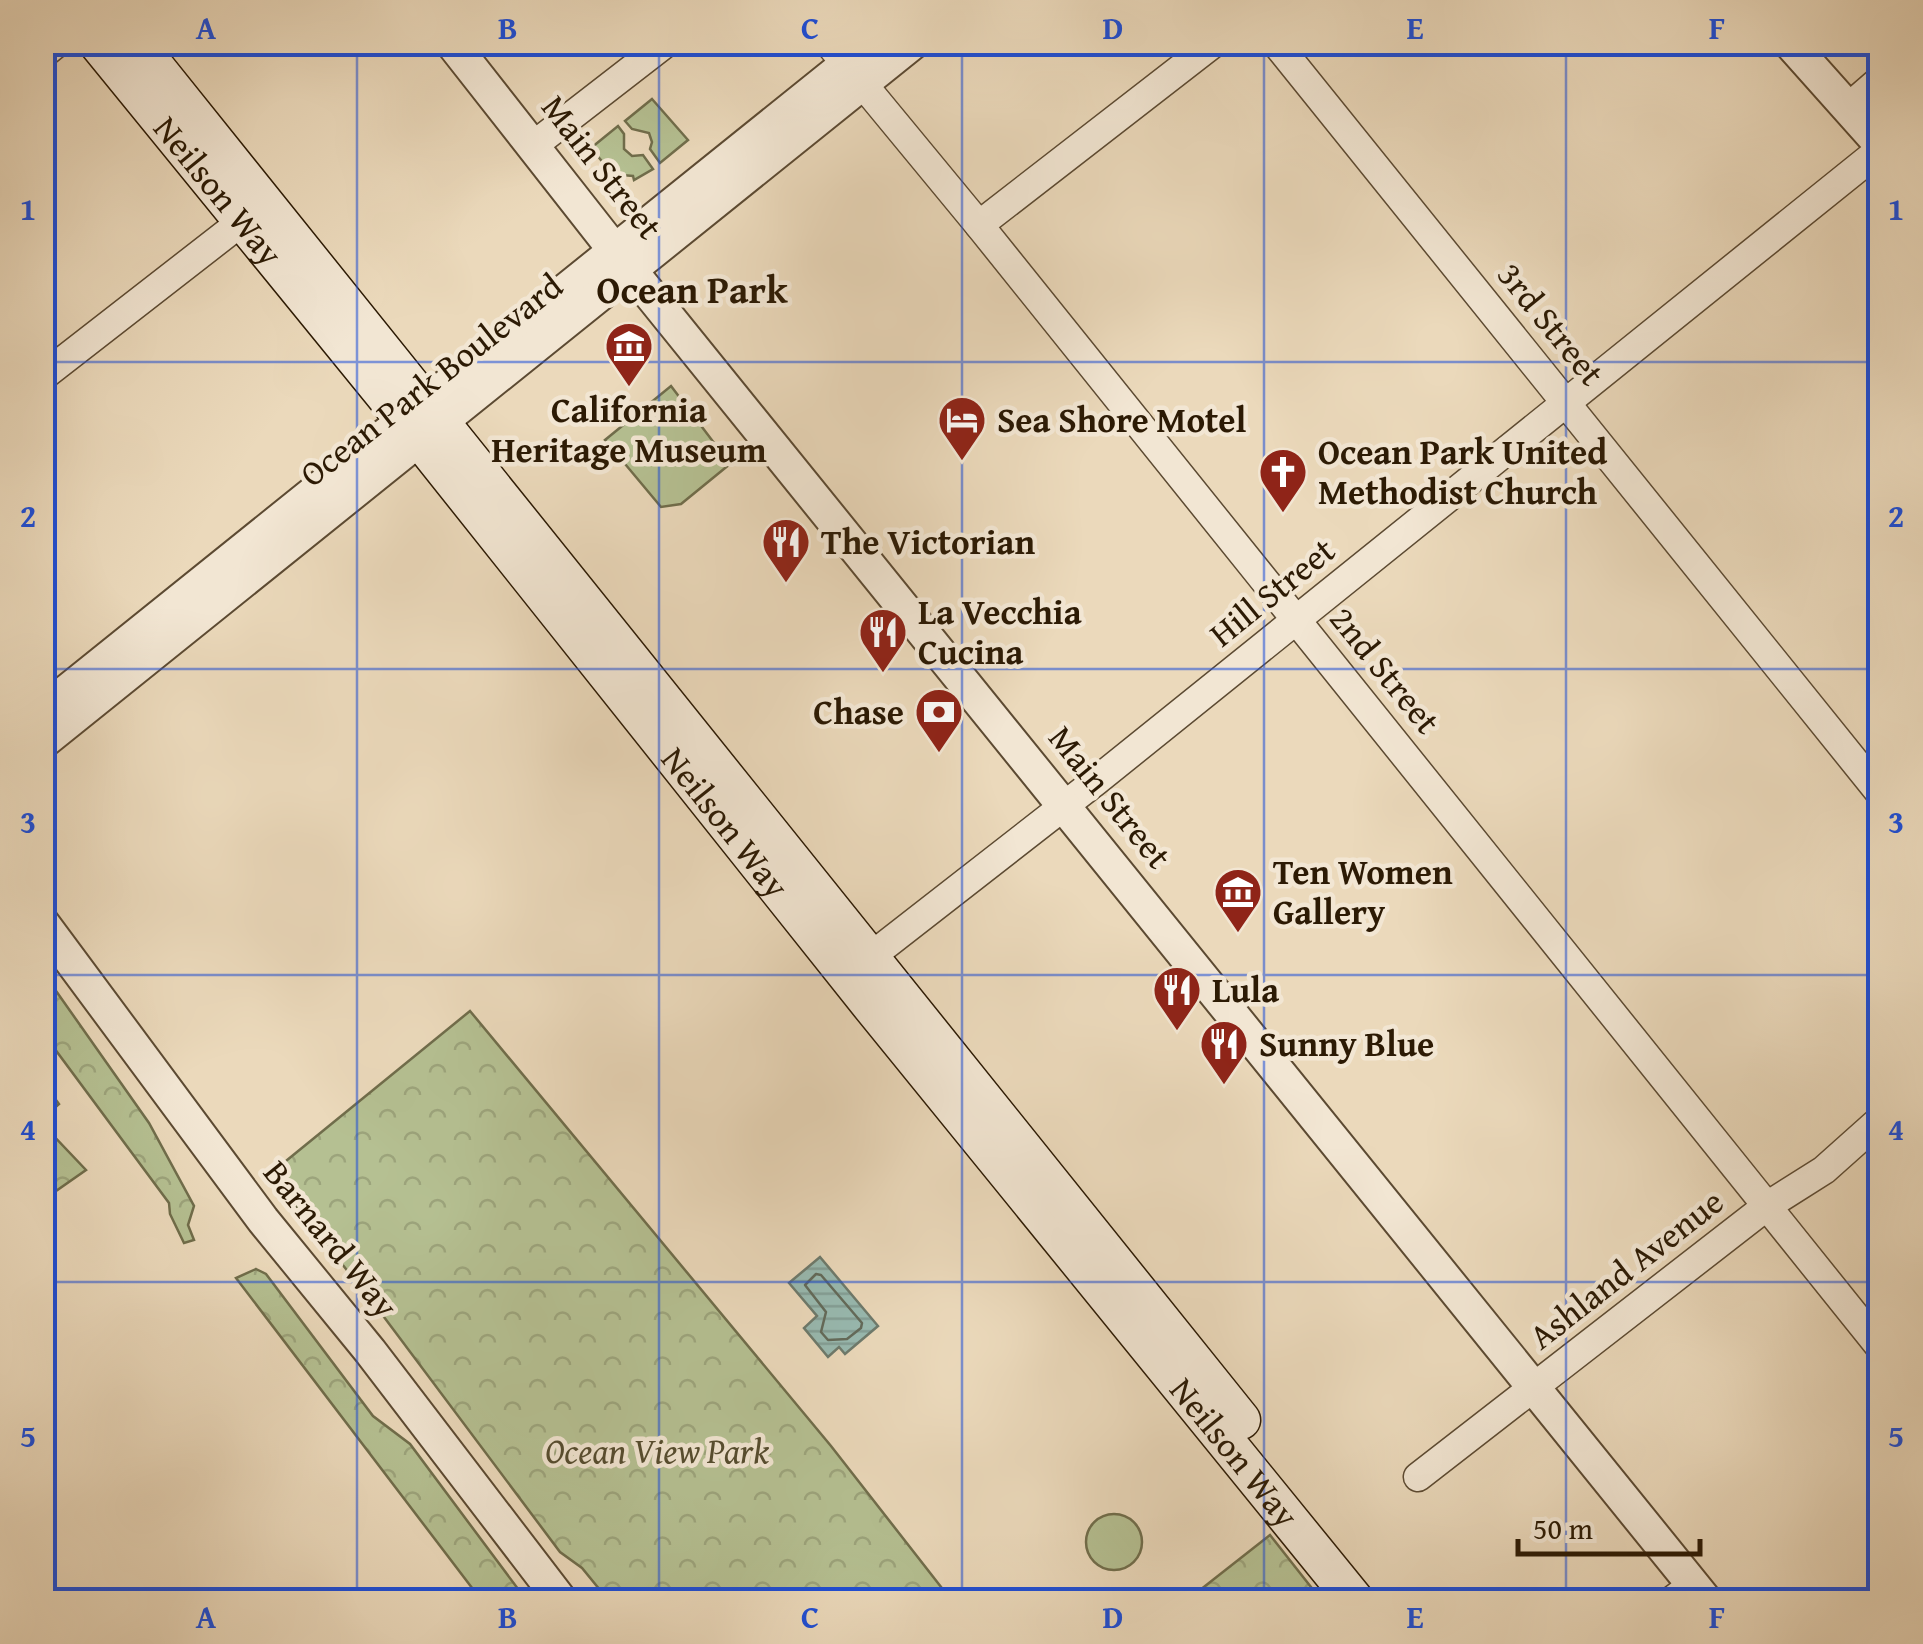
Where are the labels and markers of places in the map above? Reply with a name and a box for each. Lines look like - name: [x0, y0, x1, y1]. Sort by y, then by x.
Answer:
- museum icon: California Heritage Museum: [603, 320, 655, 388]
- place label: California Heritage Museum: [491, 384, 767, 475]
- hotel icon: Sea Shore Motel: [936, 394, 988, 462]
- place label: Sea Shore Motel: [997, 394, 1247, 445]
- place label: Ocean Park United Methodist Church: [1318, 426, 1608, 517]
- church icon: Ocean Park United Methodist Church: [1257, 446, 1309, 514]
- restaurant icon: The Victorian: [760, 516, 812, 584]
- place label: The Victorian: [821, 516, 1035, 567]
- place label: La Vecchia Cucina: [918, 586, 1082, 677]
- restaurant icon: La Vecchia Cucina: [857, 606, 909, 674]
- place label: Chase: [813, 686, 904, 737]
- bank icon: Chase: [913, 686, 965, 754]
- place label: Ten Women Gallery: [1273, 846, 1453, 937]
- museum icon: Ten Women Gallery: [1212, 866, 1264, 934]
- restaurant icon: Lula: [1151, 964, 1203, 1032]
- place label: Lula: [1212, 964, 1279, 1015]
- restaurant icon: Sunny Blue: [1198, 1018, 1250, 1086]
- place label: Sunny Blue: [1259, 1018, 1434, 1069]

